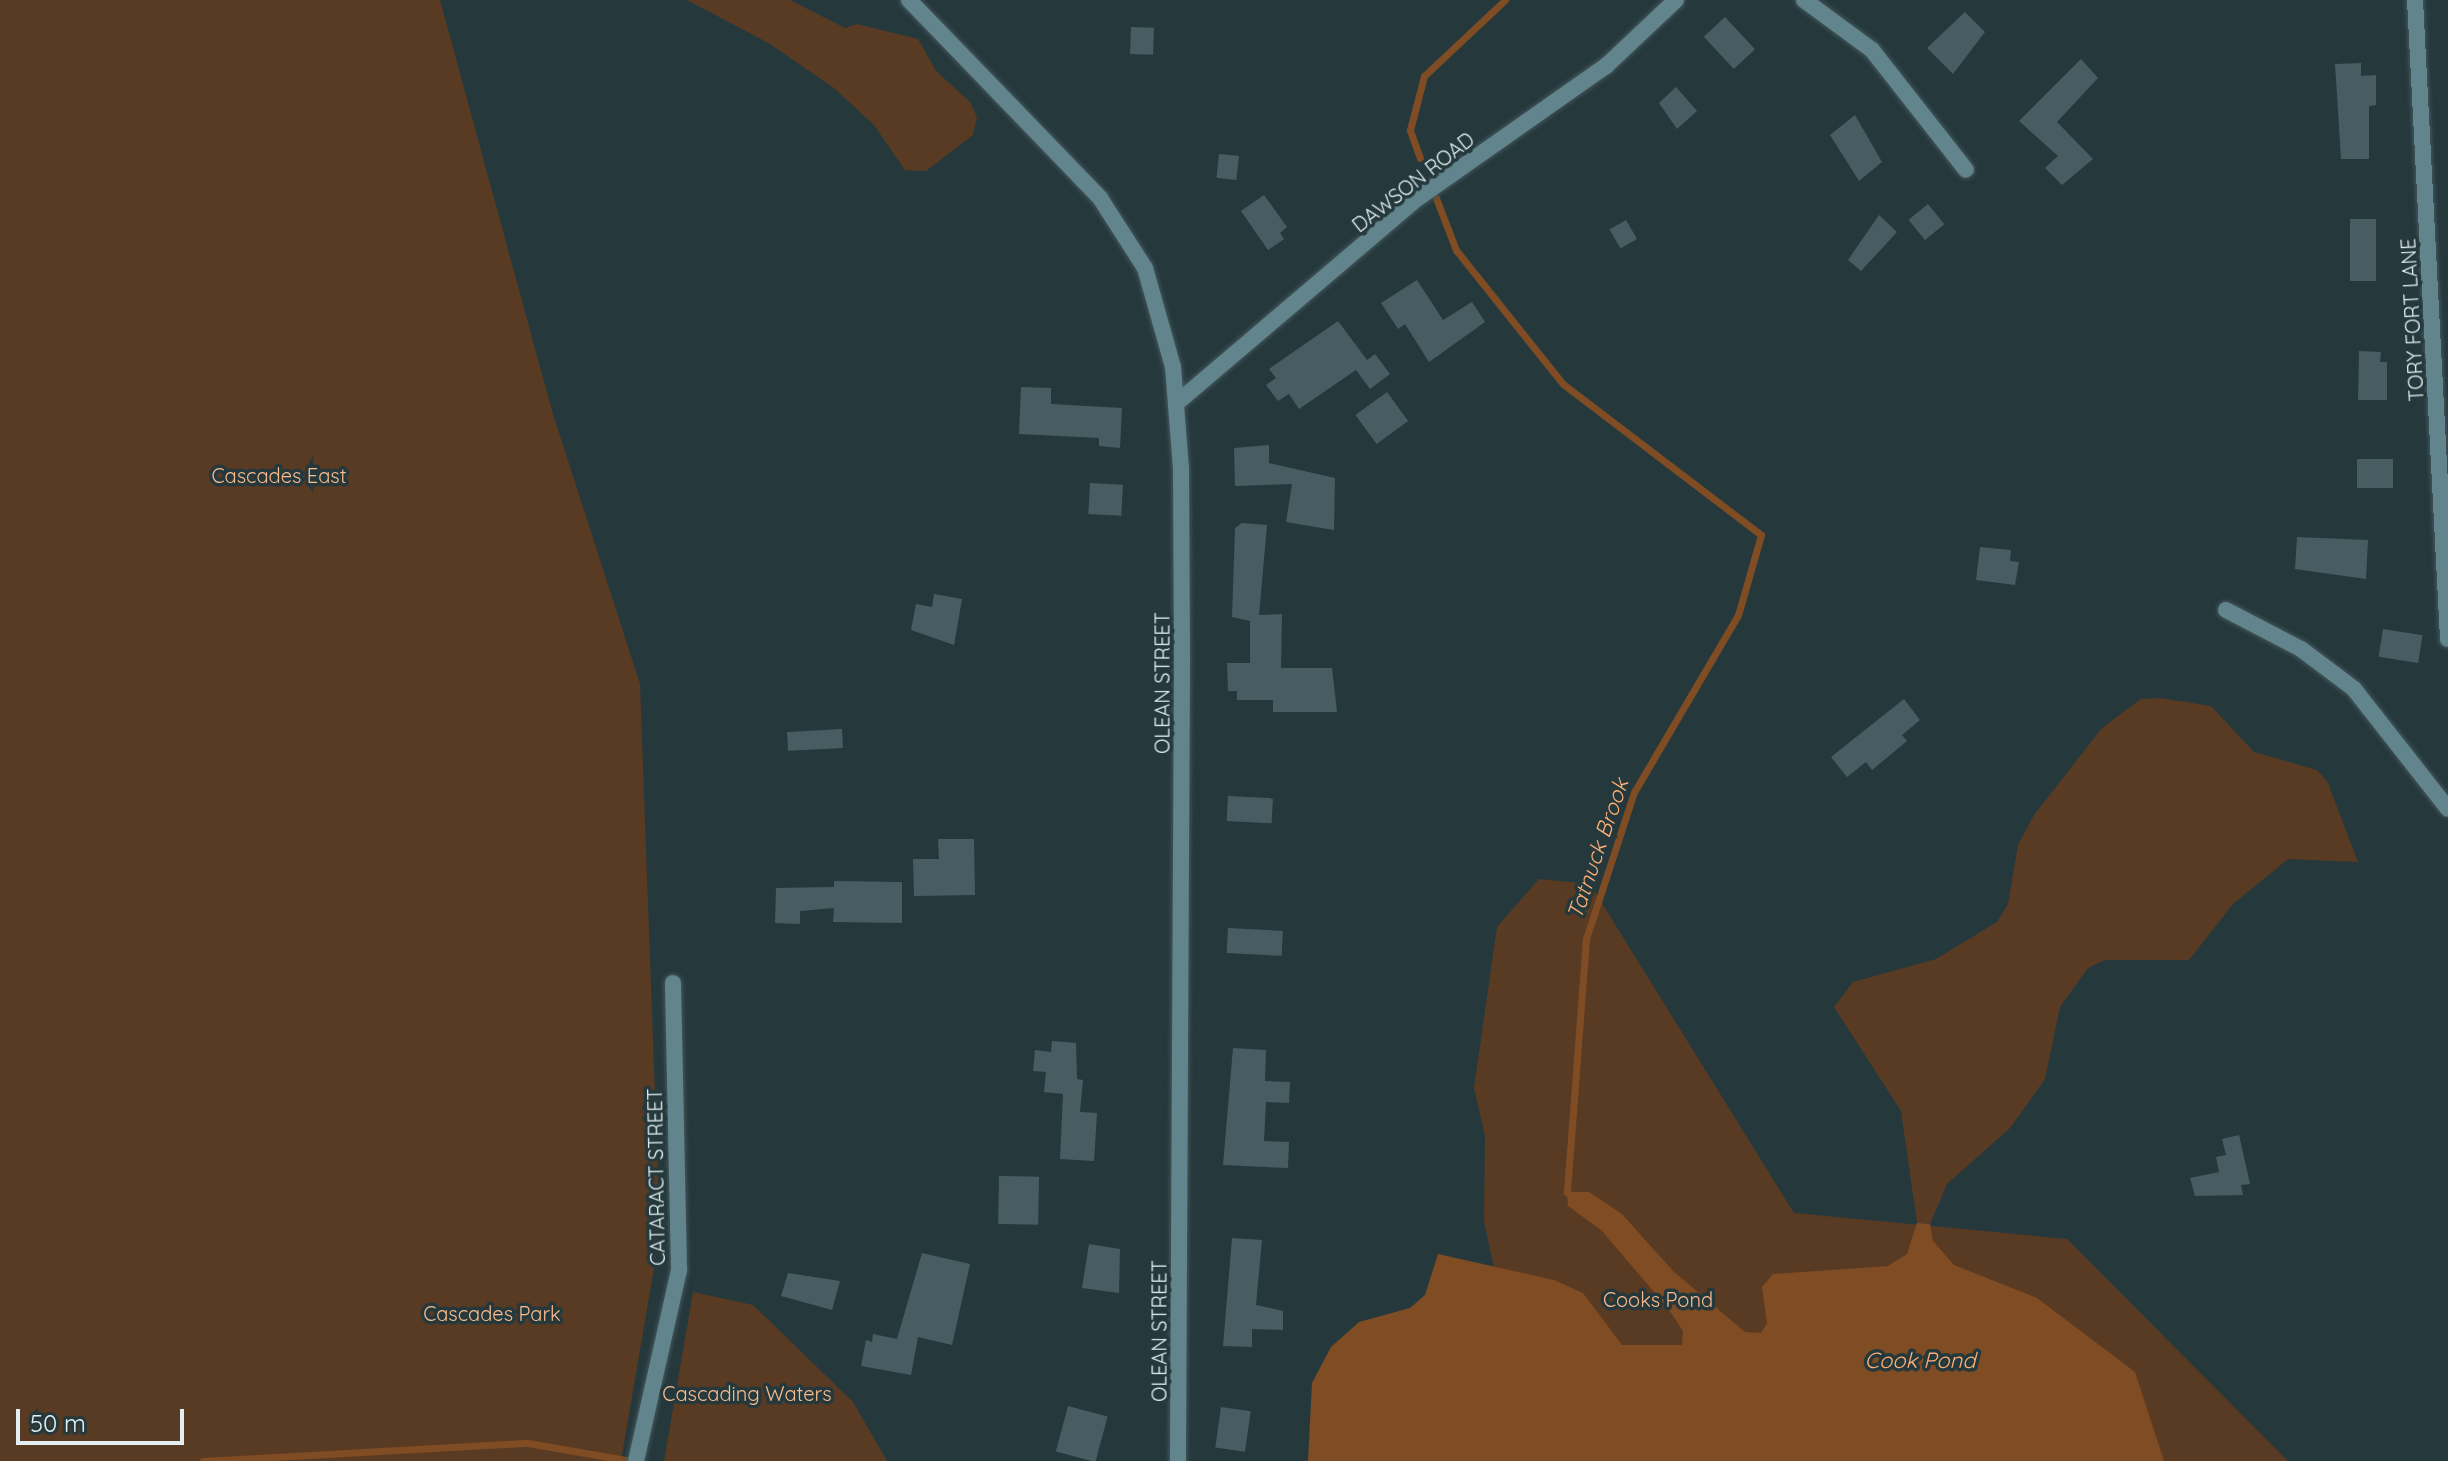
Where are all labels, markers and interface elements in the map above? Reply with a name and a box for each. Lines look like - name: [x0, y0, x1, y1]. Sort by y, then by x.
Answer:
- street label: DAWSON ROAD: [1347, 127, 1479, 237]
- street label: TORY FORT LANE: [2396, 238, 2428, 402]
- park label: Cascades East: [212, 463, 346, 487]
- street label: OLEAN STREET: [1150, 612, 1174, 754]
- water label: Tatnuck Brook: [1562, 775, 1634, 923]
- street label: CATARACT STREET: [642, 1088, 670, 1266]
- street label: OLEAN STREET: [1147, 1260, 1171, 1402]
- park label: Cooks Pond: [1603, 1287, 1713, 1311]
- park label: Cascades Park: [423, 1301, 561, 1325]
- water label: Cook Pond: [1865, 1348, 1975, 1374]
- park label: Cascading Waters: [662, 1381, 832, 1405]
- scale bar: [20, 1393, 188, 1443]
- text: 50 m: [30, 1408, 86, 1438]

